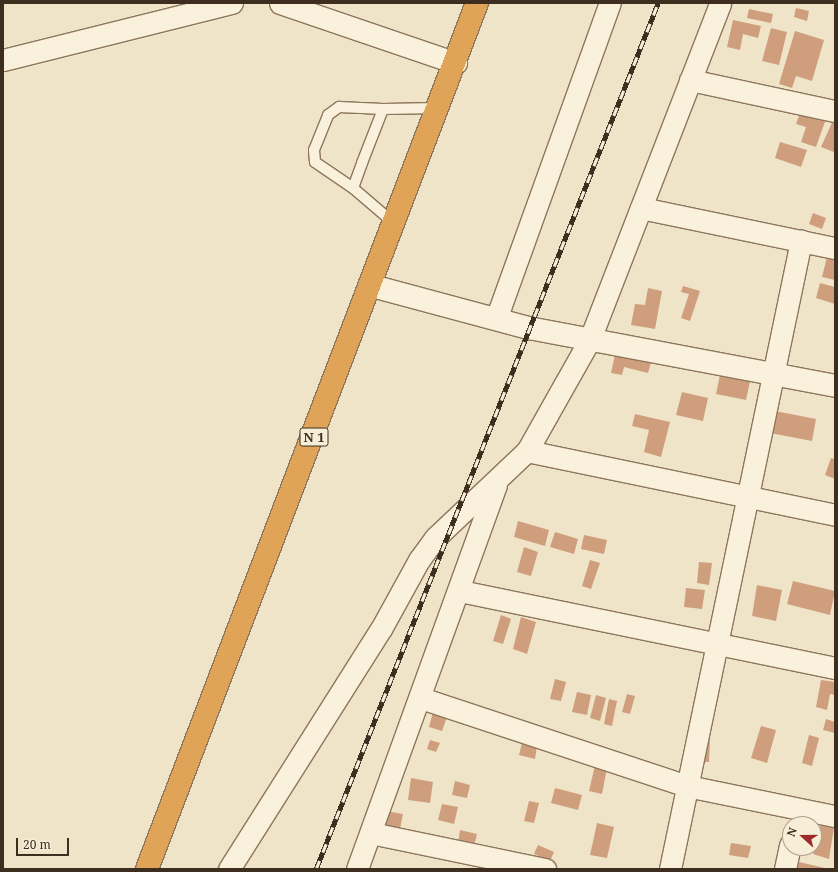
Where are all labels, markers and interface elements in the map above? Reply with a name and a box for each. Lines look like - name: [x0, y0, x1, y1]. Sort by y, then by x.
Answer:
- road number: N 1: [299, 426, 329, 448]
- north arrow: [782, 816, 822, 856]
- text: N: [783, 825, 800, 839]
- scale bar: [18, 830, 71, 856]
- text: 20 m: [23, 836, 51, 853]

